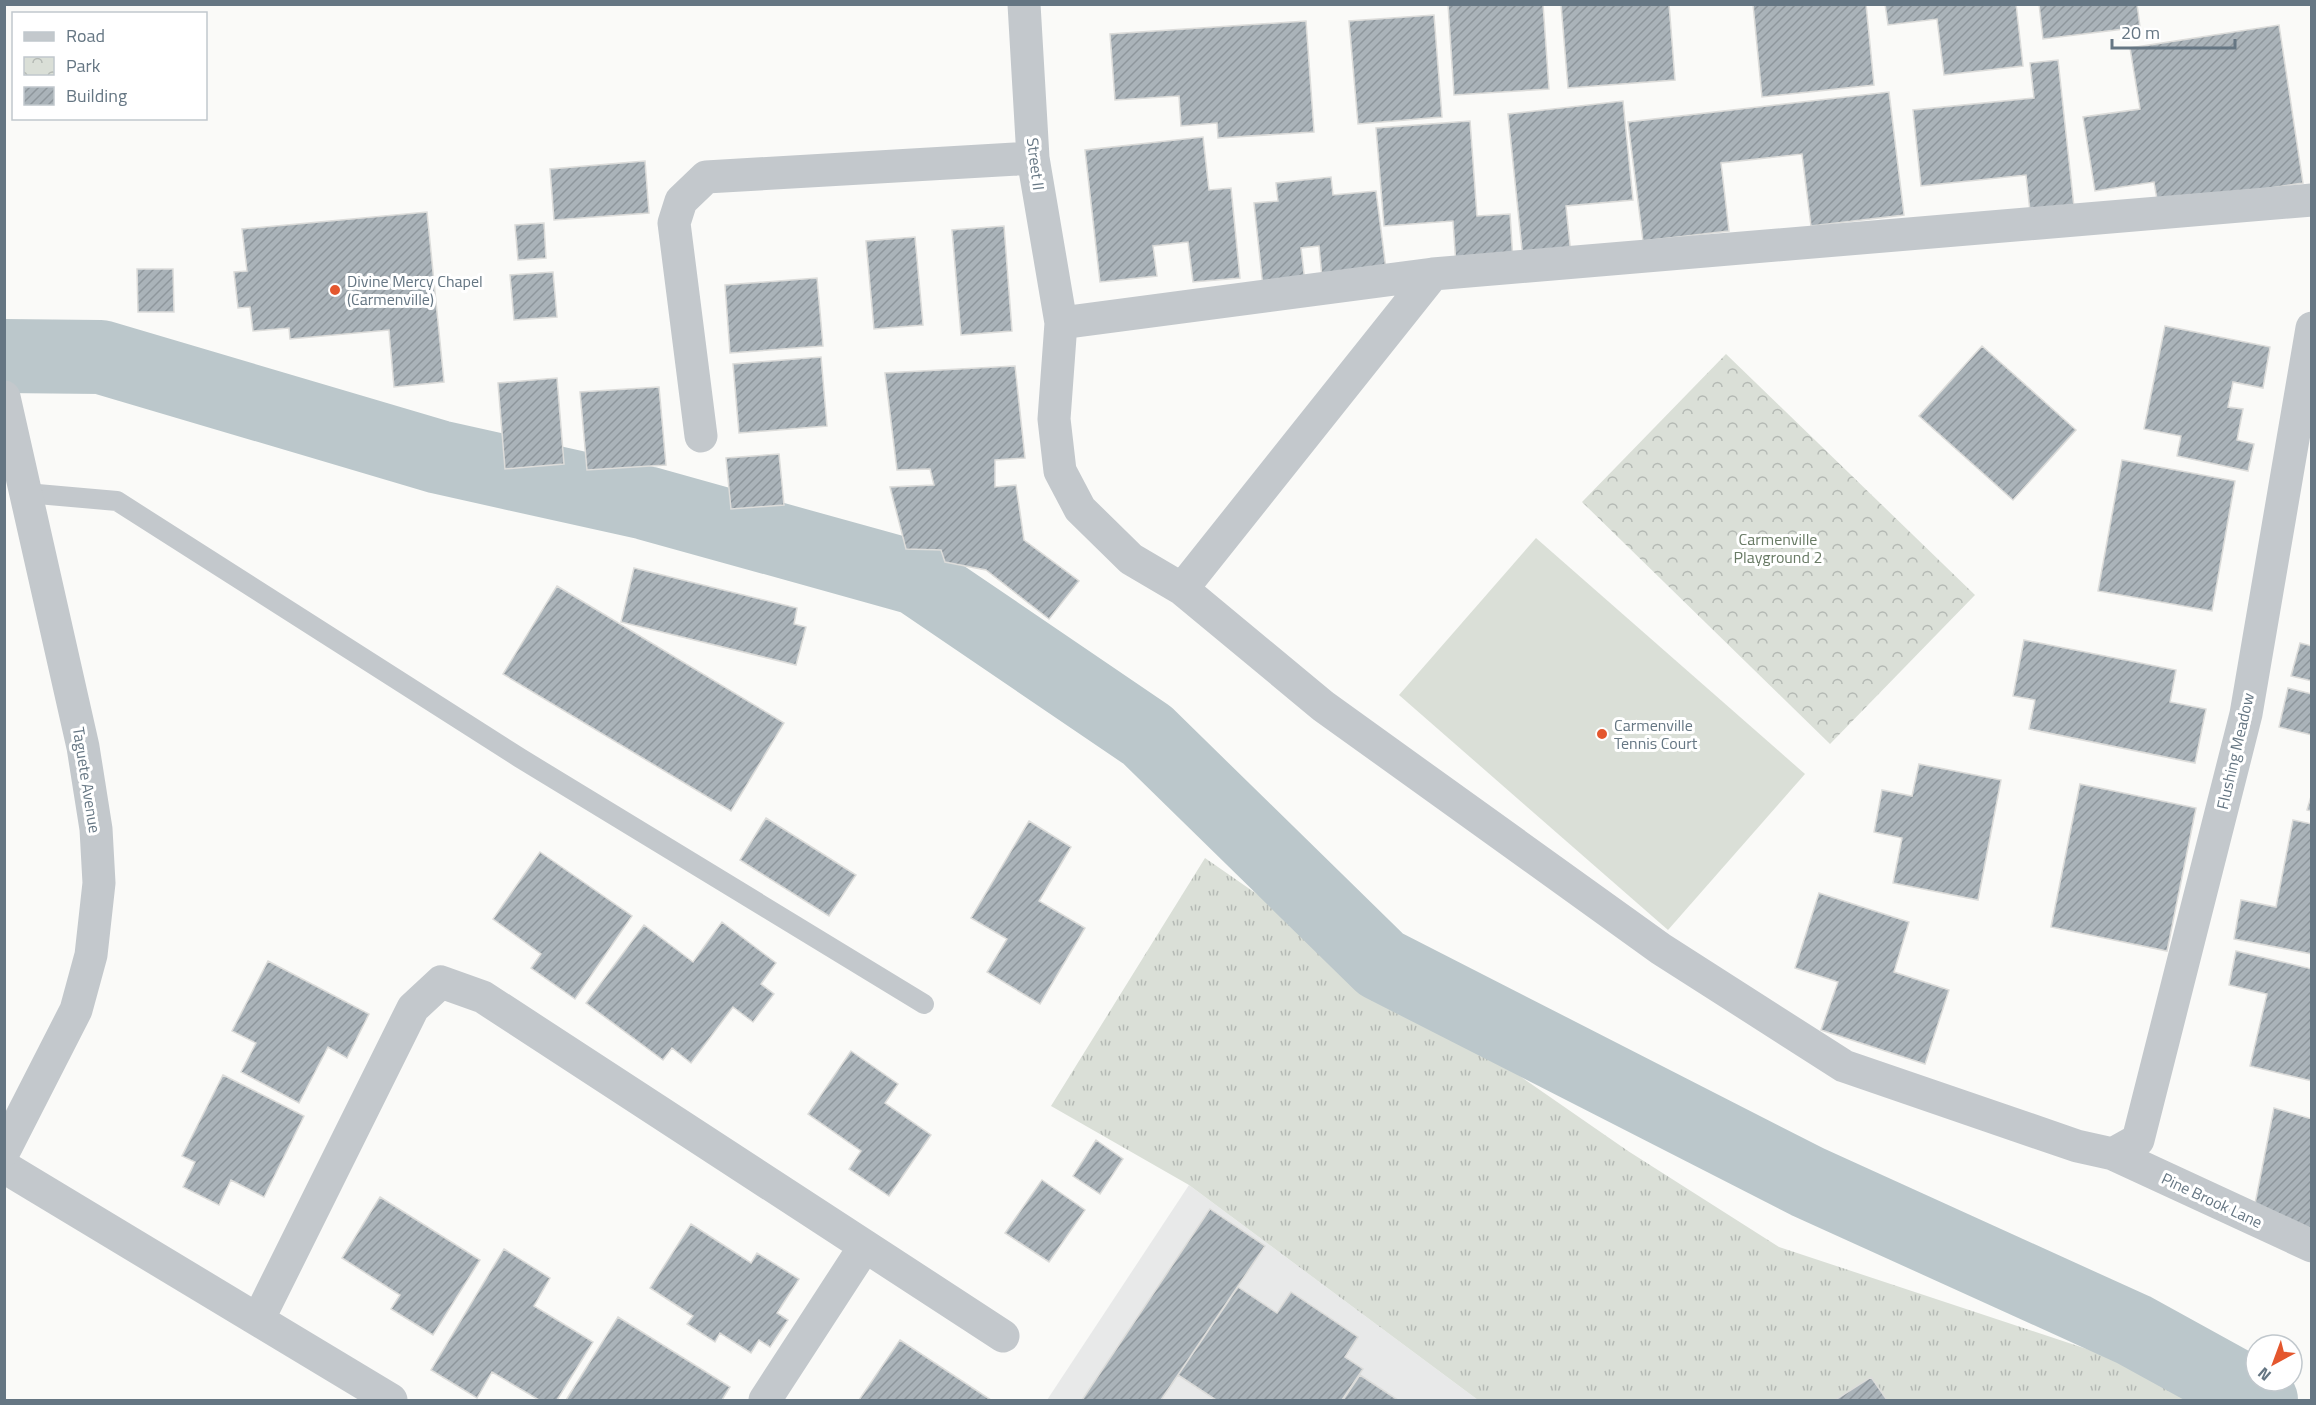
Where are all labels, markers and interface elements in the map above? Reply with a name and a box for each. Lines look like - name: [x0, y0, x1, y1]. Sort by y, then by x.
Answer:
- legend: [12, 12, 207, 120]
- scale bar: [2112, 12, 2235, 50]
- text: 20 m: [2121, 19, 2160, 46]
- text: Road: [66, 22, 105, 49]
- text: Park: [66, 52, 101, 79]
- text: Building: [66, 82, 127, 109]
- street label: Street II: [1021, 136, 1051, 192]
- place label: Divine Mercy Chapel (Carmenville): [347, 269, 483, 311]
- marker: Divine Mercy Chapel (Carmenville): [328, 283, 342, 297]
- park label: Carmenville Playground 2: [1734, 527, 1822, 569]
- street label: Flushing Meadow: [2210, 690, 2260, 812]
- place label: Carmenville Tennis Court: [1614, 713, 1698, 755]
- street label: Taguete Avenue: [67, 725, 107, 835]
- marker: Carmenville Tennis Court: [1595, 727, 1609, 741]
- street label: Pine Brook Lane: [2158, 1166, 2266, 1234]
- north arrow: [2244, 1333, 2304, 1393]
- text: N: [2252, 1362, 2276, 1387]

